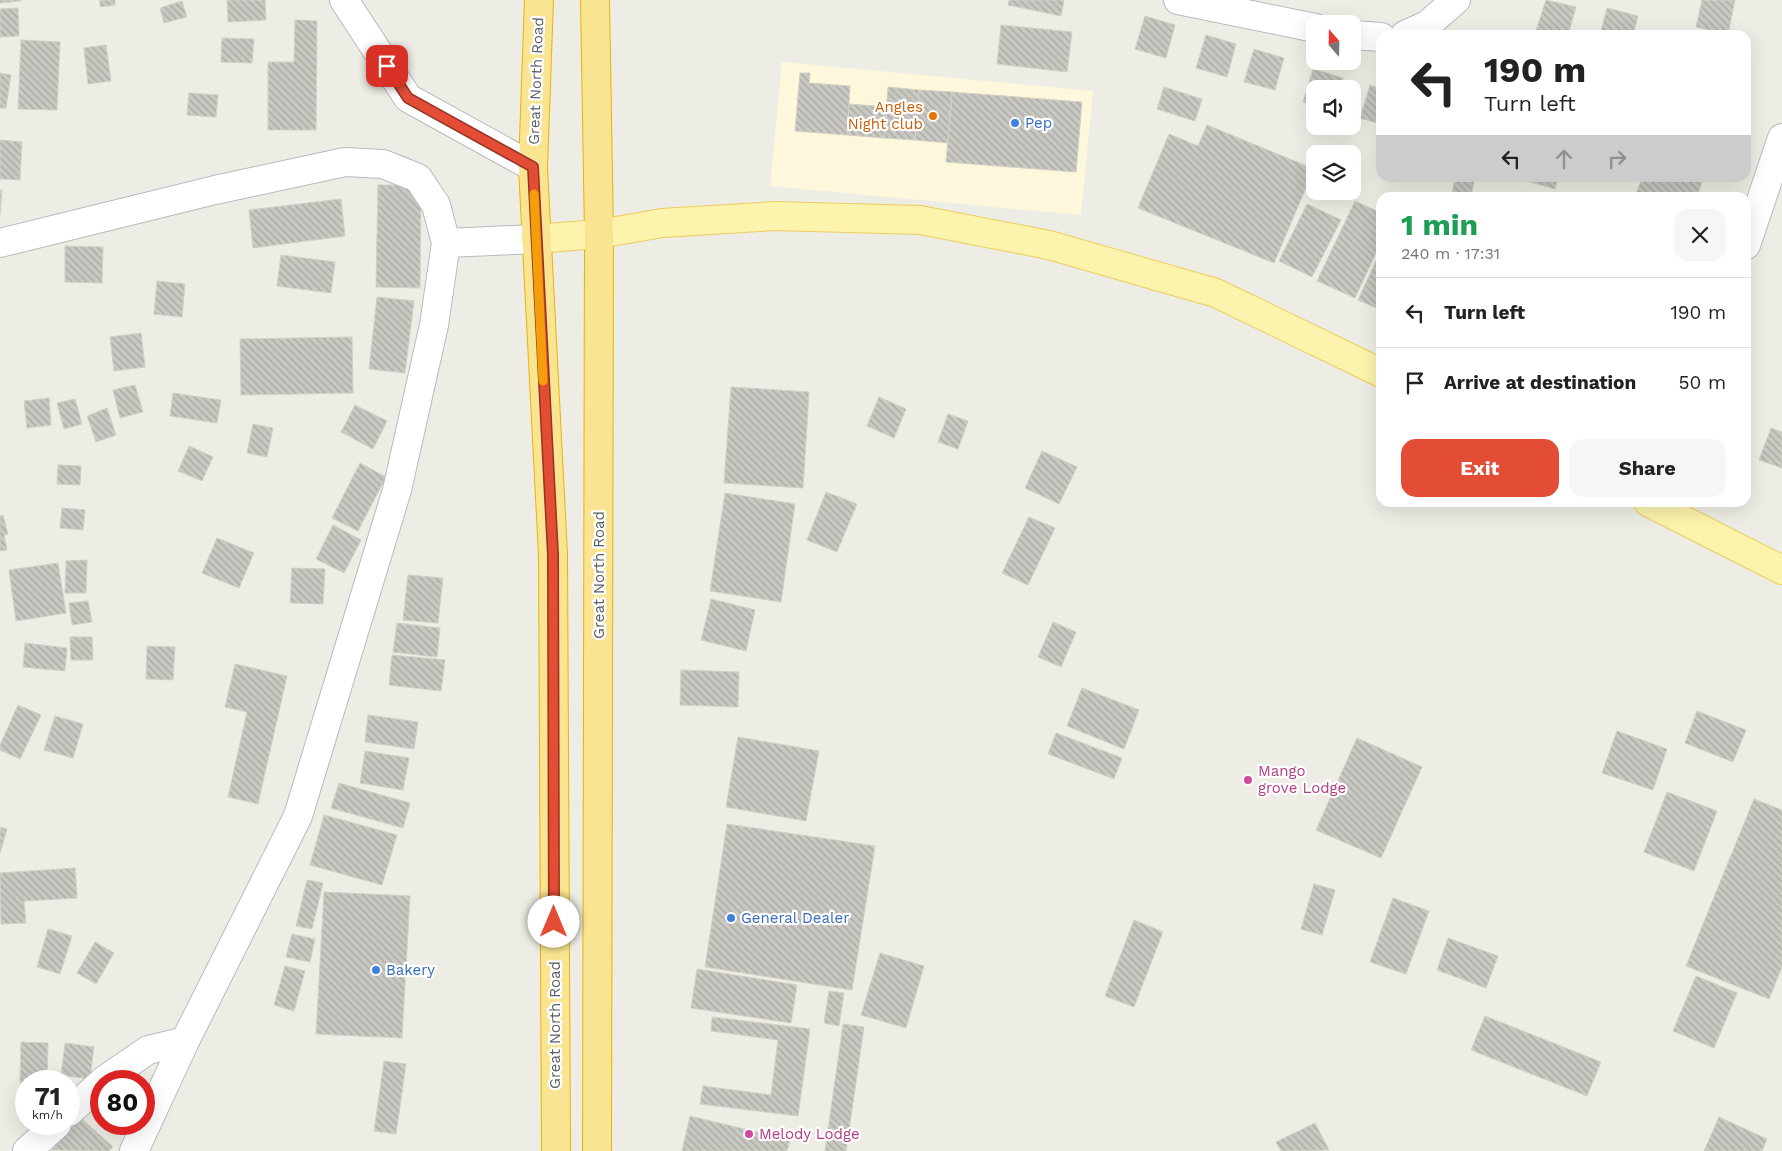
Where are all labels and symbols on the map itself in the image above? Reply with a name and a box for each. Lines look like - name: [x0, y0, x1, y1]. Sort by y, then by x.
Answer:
- north arrow: [1306, 15, 1361, 70]
- street label: Great North Road: [525, 17, 547, 145]
- pin: [366, 45, 408, 87]
- place label: Angles Night club: [848, 98, 923, 133]
- marker: Angles Night club: [927, 110, 939, 122]
- place label: Pep: [1025, 114, 1052, 132]
- marker: Pep: [1009, 117, 1021, 129]
- street label: Great North Road: [590, 511, 608, 639]
- place label: Mango grove Lodge: [1258, 762, 1346, 797]
- marker: Mango grove Lodge: [1242, 774, 1254, 786]
- position arrow: [527, 895, 579, 947]
- place label: General Dealer: [741, 909, 849, 927]
- marker: General Dealer: [725, 912, 737, 924]
- place label: Bakery: [386, 961, 435, 979]
- street label: Great North Road: [546, 961, 564, 1089]
- marker: Bakery: [370, 964, 382, 976]
- speed limit sign: 80: [90, 1070, 155, 1135]
- place label: Melody Lodge: [759, 1125, 860, 1143]
- marker: Melody Lodge: [743, 1128, 755, 1140]

